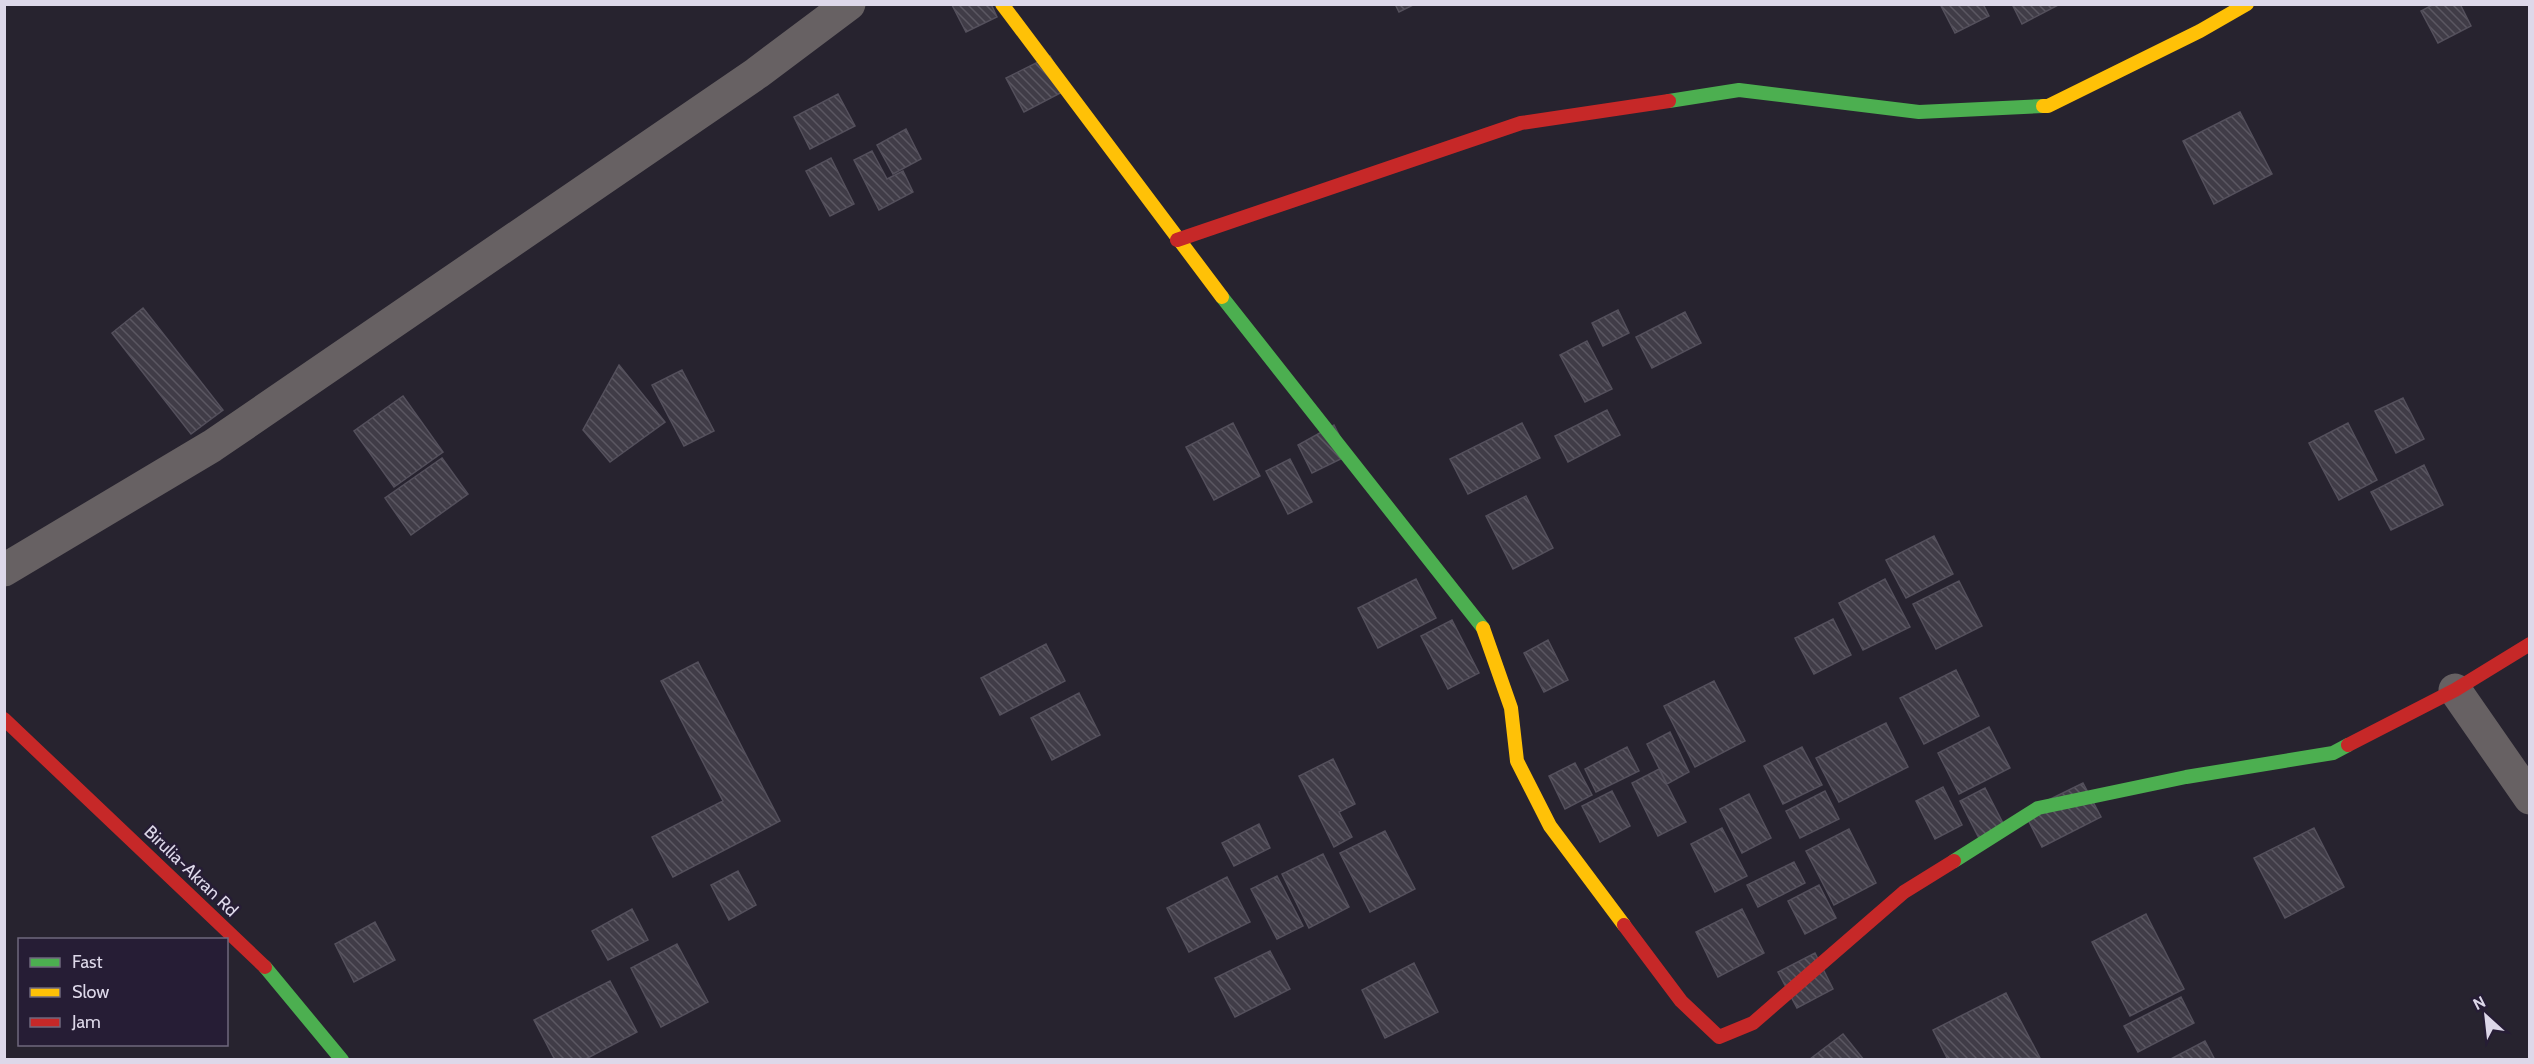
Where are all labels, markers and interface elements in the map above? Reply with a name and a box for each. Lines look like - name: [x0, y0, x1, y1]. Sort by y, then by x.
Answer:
- street label: Birulia-Akran Rd: [140, 821, 242, 921]
- legend: [18, 938, 228, 1046]
- text: Fast: [72, 951, 103, 973]
- text: Slow: [72, 981, 109, 1003]
- north arrow: [2456, 986, 2516, 1046]
- text: N: [2470, 992, 2489, 1014]
- text: Jam: [71, 1011, 101, 1033]

